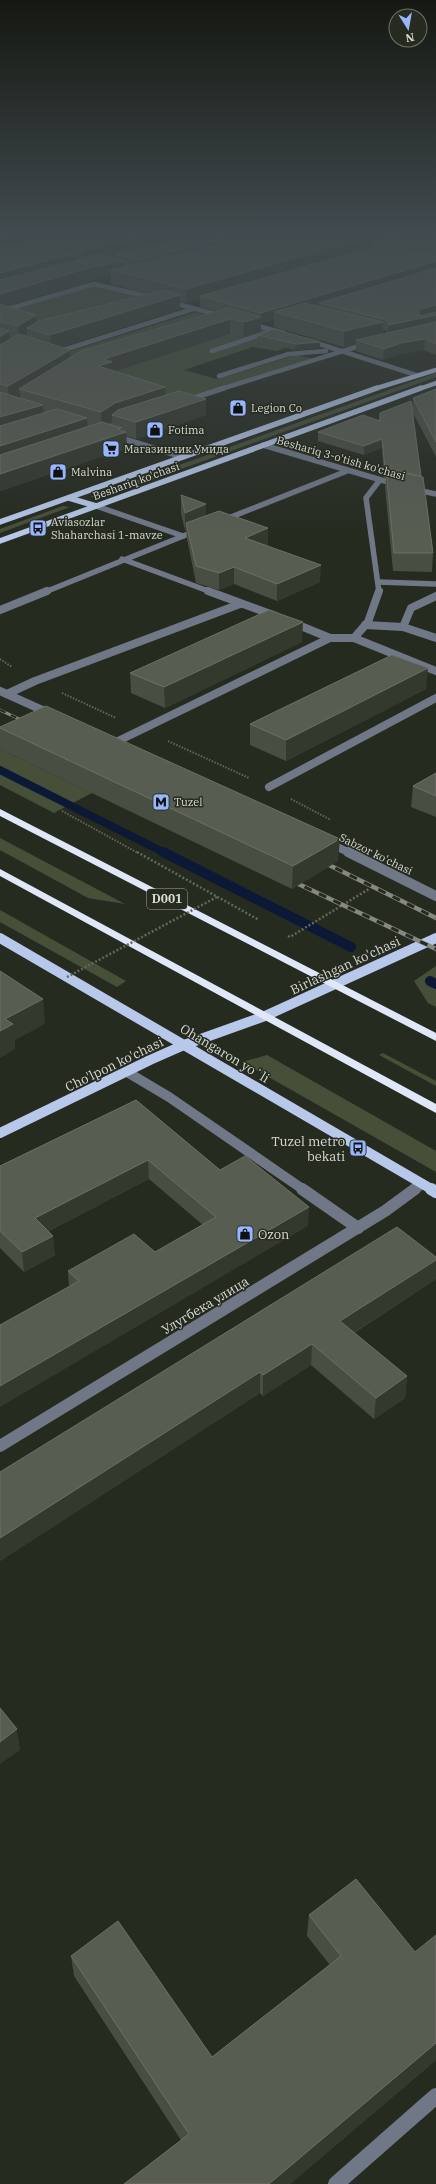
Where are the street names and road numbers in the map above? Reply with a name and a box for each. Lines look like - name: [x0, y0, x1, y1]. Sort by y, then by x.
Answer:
- street label: Beshariq 3-o'tish ko'chasi: [275, 433, 407, 483]
- street label: Beshariq ko'chasi: [91, 459, 182, 503]
- street label: Sabzor ko'chasi: [337, 830, 416, 878]
- road number: D001: [147, 889, 187, 909]
- street label: Birlashgan ko'chasi: [288, 933, 403, 998]
- street label: Ohangaron yoʻli: [177, 1020, 273, 1087]
- street label: Cho'lpon ko'chasi: [62, 1033, 166, 1096]
- street label: Улугбека улица: [159, 1273, 252, 1338]

